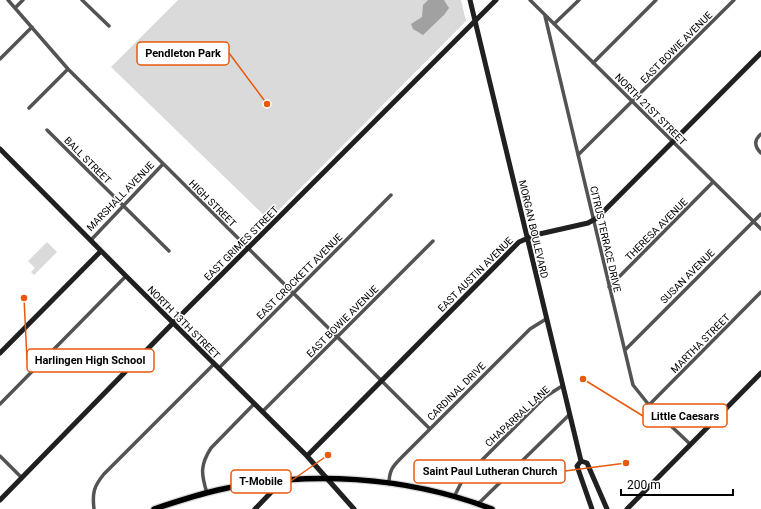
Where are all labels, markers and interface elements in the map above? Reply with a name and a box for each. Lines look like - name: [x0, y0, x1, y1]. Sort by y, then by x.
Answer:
- street label: EAST BOWIE AVENUE: [638, 9, 715, 85]
- callout: Pendleton Park: [137, 42, 229, 65]
- text: Pendleton Park: [145, 47, 221, 60]
- street label: NORTH 21ST STREET: [613, 71, 689, 147]
- street label: BALL STREET: [62, 135, 113, 186]
- street label: MARSHALL AVENUE: [84, 159, 156, 233]
- street label: HIGH STREET: [187, 178, 238, 229]
- street label: MORGAN BOULEVARD: [517, 179, 550, 279]
- street label: CITRUS TERRACE DRIVE: [588, 185, 623, 294]
- street label: THERESA AVENUE: [623, 196, 690, 263]
- street label: EAST GRIMES STREET: [202, 204, 281, 283]
- street label: EAST CROCKETT AVENUE: [254, 231, 345, 321]
- street label: EAST AUSTIN AVENUE: [436, 235, 515, 314]
- street label: SUSAN AVENUE: [658, 247, 717, 306]
- street label: EAST BOWIE AVENUE: [304, 283, 381, 359]
- street label: NORTH 13TH STREET: [145, 284, 222, 361]
- street label: MARTHA STREET: [669, 312, 732, 375]
- callout: Harlingen High School: [27, 349, 154, 372]
- text: Harlingen High School: [35, 354, 145, 367]
- street label: CARDINAL DRIVE: [425, 360, 488, 423]
- street label: CHAPARRAL LANE: [483, 384, 552, 449]
- callout: Little Caesars: [643, 404, 727, 427]
- text: Little Caesars: [651, 410, 719, 423]
- callout: Saint Paul Lutheran Church: [414, 460, 565, 483]
- text: Saint Paul Lutheran Church: [423, 465, 557, 478]
- callout: T-Mobile: [231, 470, 291, 493]
- scale bar: [621, 471, 733, 497]
- text: T-Mobile: [239, 475, 283, 488]
- text: 200 m: [627, 478, 661, 492]

